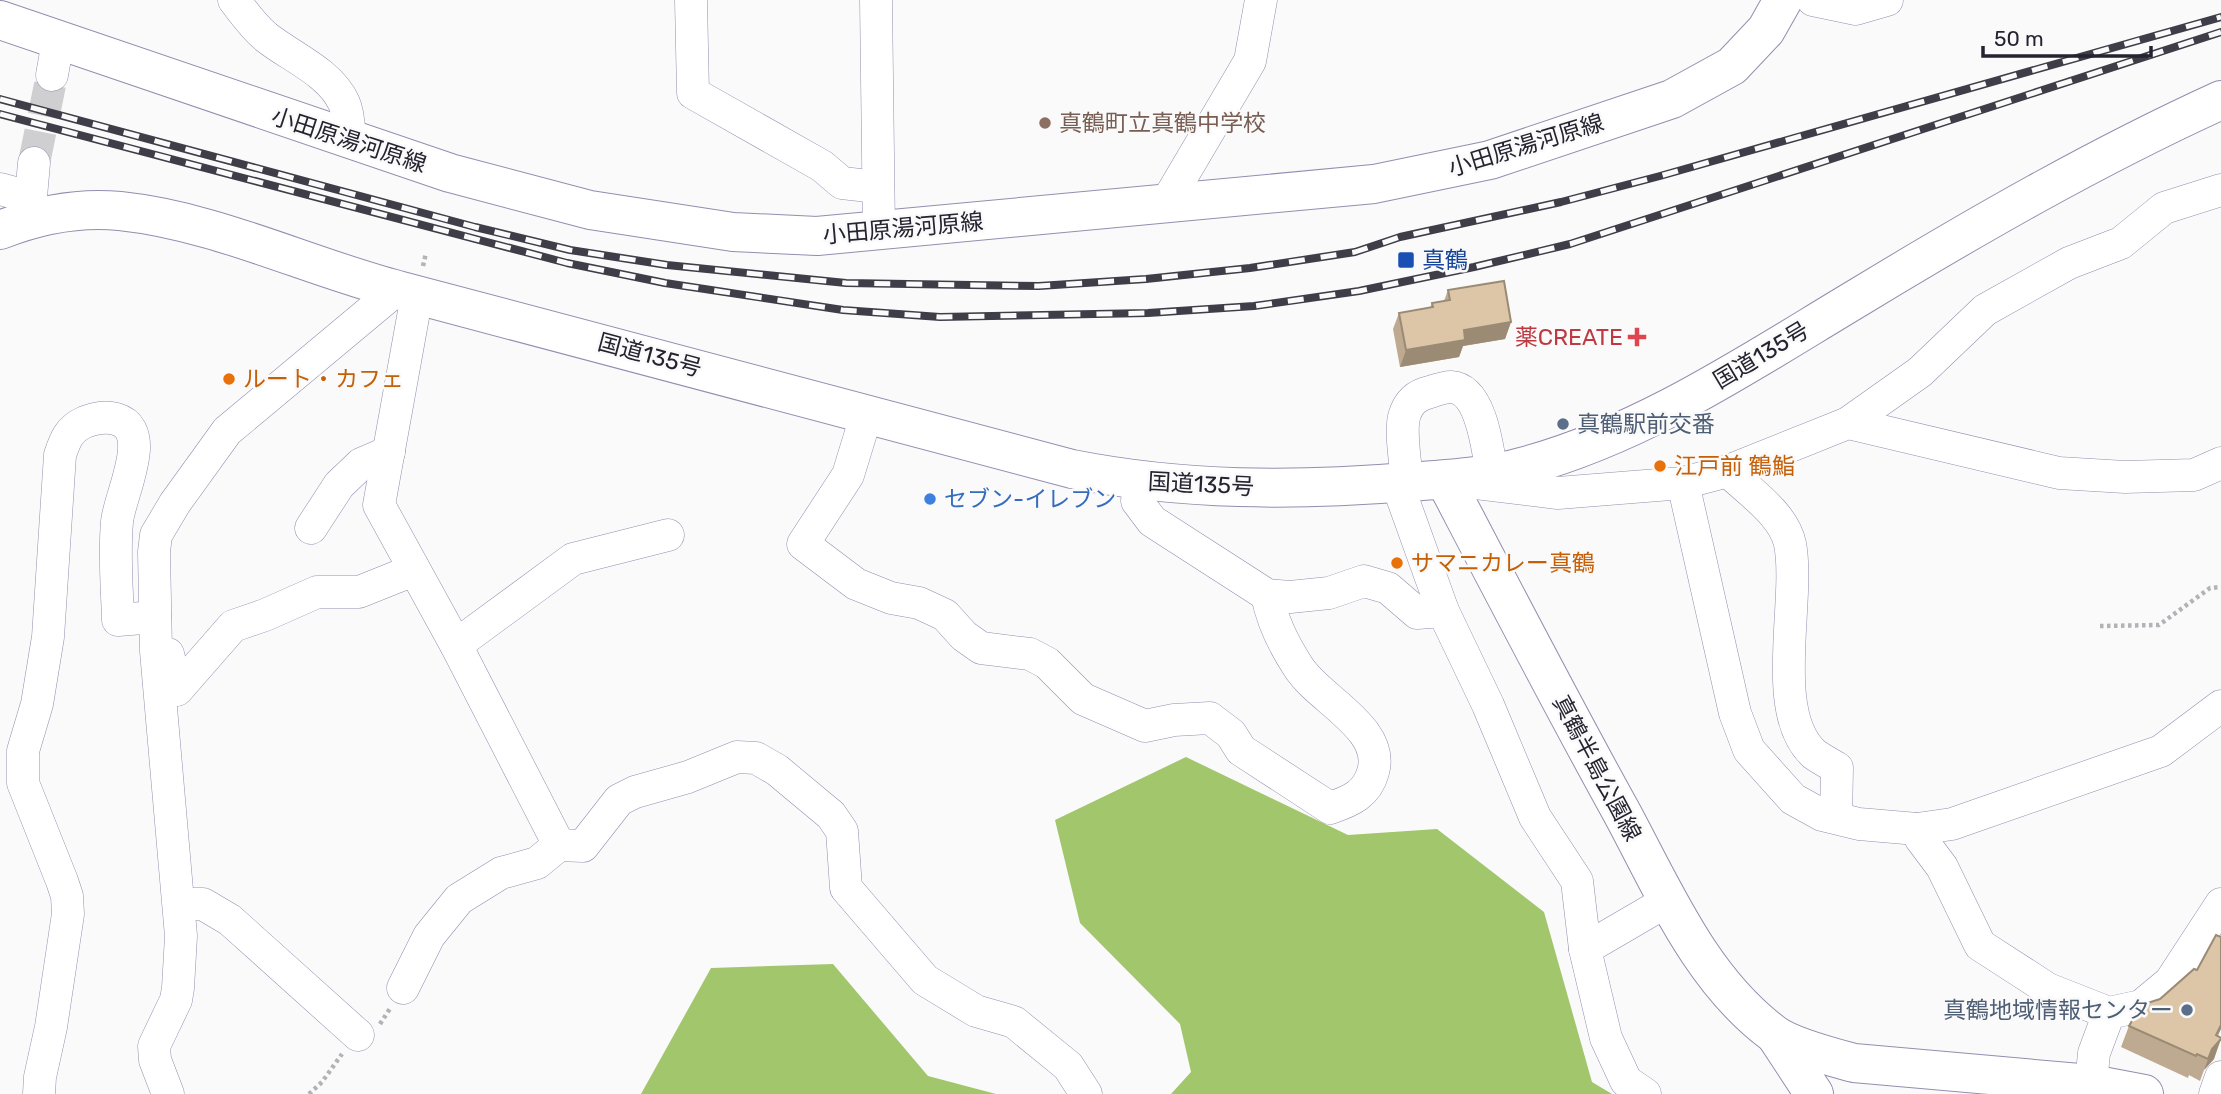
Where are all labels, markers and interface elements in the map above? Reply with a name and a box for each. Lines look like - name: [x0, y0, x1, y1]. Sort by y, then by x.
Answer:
- scale bar: [1983, 14, 2151, 58]
- text: 50 m: [1994, 26, 2044, 51]
- street label: 小田原湯河原線: [268, 102, 430, 178]
- street label: 小田原湯河原線: [1445, 108, 1607, 182]
- place label: 真鶴町立真鶴中学校: [1059, 109, 1266, 137]
- marker: 真鶴町立真鶴中学校: [1037, 115, 1053, 131]
- street label: 小田原湯河原線: [822, 207, 984, 249]
- place label: 真鶴: [1422, 246, 1468, 274]
- marker: 真鶴: [1396, 250, 1416, 270]
- street label: 国道135号: [1708, 316, 1814, 394]
- place label: 薬CREATE: [1515, 323, 1623, 351]
- street label: 国道135号: [595, 328, 705, 382]
- marker: 薬CREATE: [1629, 329, 1645, 345]
- place label: ルート・カフェ: [243, 365, 404, 393]
- marker: ルート・カフェ: [221, 371, 237, 387]
- place label: 真鶴駅前交番: [1577, 410, 1715, 438]
- marker: 真鶴駅前交番: [1555, 416, 1571, 432]
- place label: 江戸前 鶴鮨: [1674, 452, 1795, 480]
- marker: 江戸前 鶴鮨: [1652, 458, 1668, 474]
- street label: 国道135号: [1147, 467, 1255, 501]
- place label: セブン-イレブン: [944, 485, 1116, 513]
- marker: セブン-イレブン: [922, 491, 938, 507]
- place label: サマニカレー真鶴: [1411, 549, 1595, 577]
- marker: サマニカレー真鶴: [1389, 555, 1405, 571]
- street label: 真鶴半島公園線: [1547, 690, 1647, 846]
- place label: 真鶴地域情報センター: [1943, 996, 2173, 1024]
- marker: 真鶴地域情報センター: [2179, 1002, 2195, 1018]

